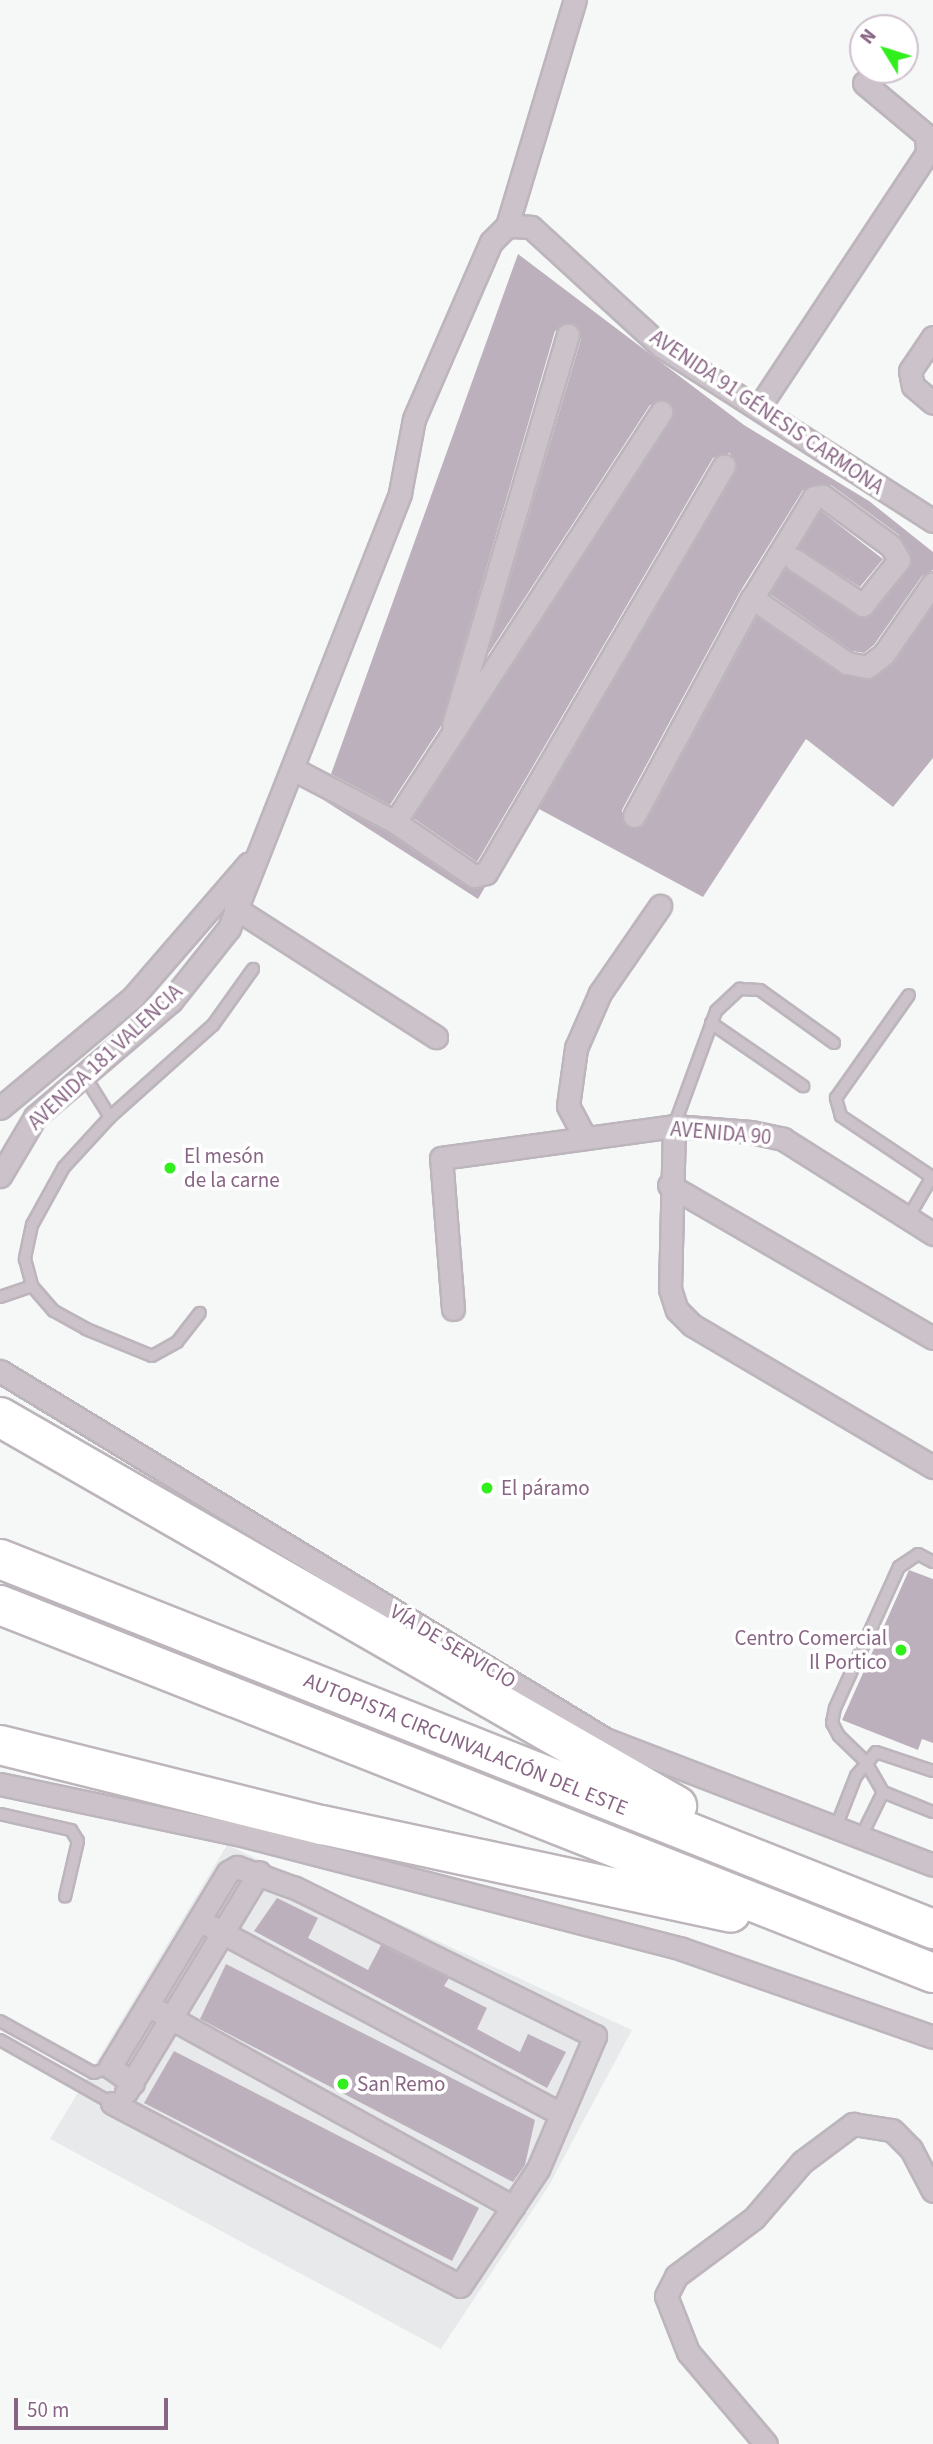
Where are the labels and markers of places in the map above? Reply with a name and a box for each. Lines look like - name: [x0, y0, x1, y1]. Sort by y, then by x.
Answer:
- place label: El mesón de la carne: [184, 1143, 280, 1193]
- marker: El mesón de la carne: [162, 1160, 178, 1176]
- place label: El páramo: [501, 1475, 590, 1501]
- marker: El páramo: [479, 1480, 495, 1496]
- place label: Centro Comercial Il Portico: [734, 1625, 887, 1675]
- marker: Centro Comercial Il Portico: [893, 1642, 909, 1658]
- place label: San Remo: [357, 2071, 445, 2097]
- marker: San Remo: [335, 2076, 351, 2092]

